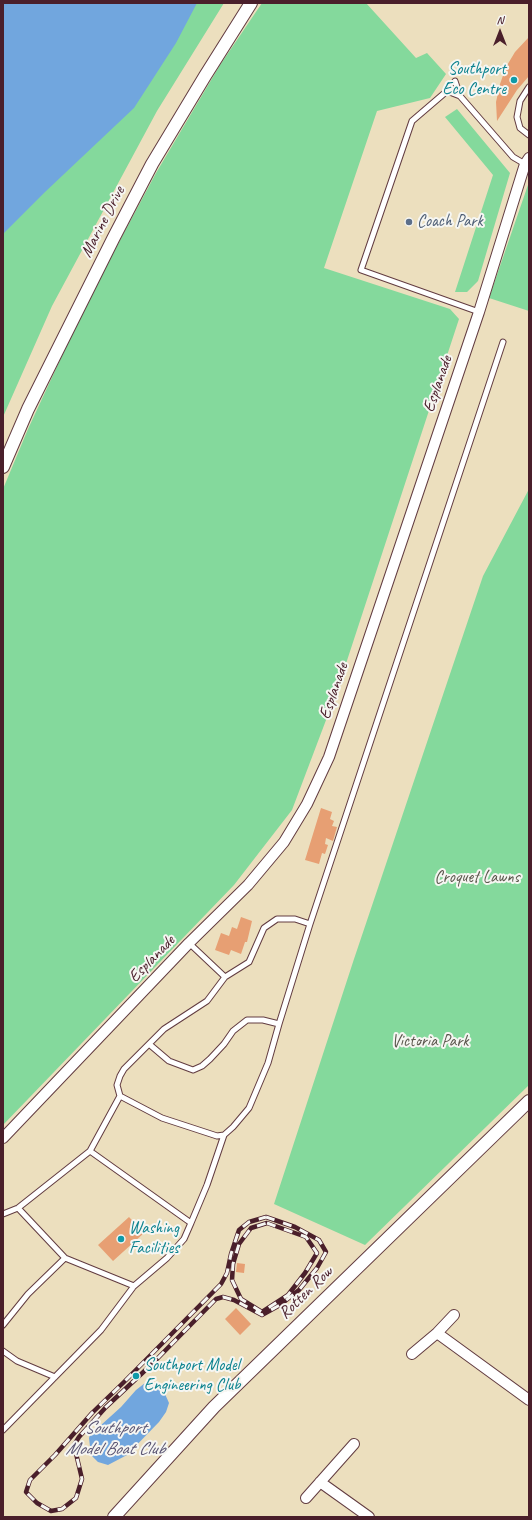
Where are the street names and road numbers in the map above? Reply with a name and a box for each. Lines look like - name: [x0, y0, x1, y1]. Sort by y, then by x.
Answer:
- street label: Marine Drive: [76, 183, 130, 261]
- street label: Esplanade: [419, 353, 457, 415]
- street label: Esplanade: [315, 660, 353, 722]
- street label: Esplanade: [124, 931, 180, 987]
- street label: Rotten Row: [275, 1262, 337, 1324]

